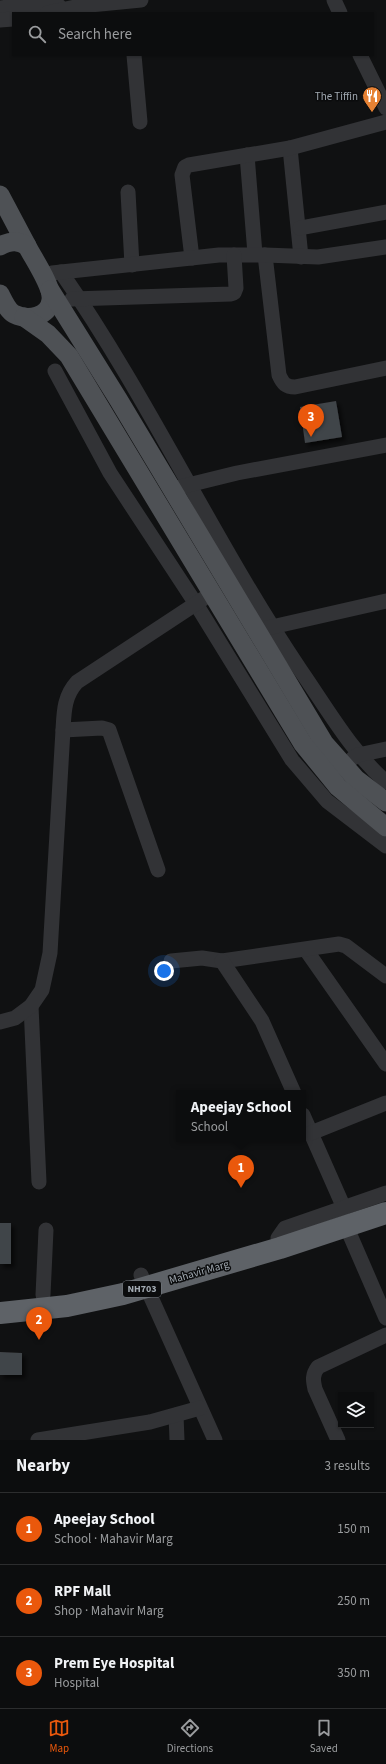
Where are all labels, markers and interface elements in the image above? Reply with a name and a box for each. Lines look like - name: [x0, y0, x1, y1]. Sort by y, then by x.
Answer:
- search box: [12, 12, 374, 56]
- icon: search: [26, 23, 48, 45]
- text: Search here: [58, 24, 132, 45]
- restaurant icon: The Tiffin: [361, 85, 383, 113]
- place label: The Tiffin: [315, 89, 358, 104]
- pin: 3: [298, 404, 324, 437]
- your location: [154, 961, 174, 981]
- popup: [176, 1090, 306, 1142]
- text: Apeejay School: [191, 1097, 291, 1118]
- text: School: [191, 1118, 228, 1136]
- pin: 1: [228, 1155, 254, 1188]
- street label: Mahavir Marg: [167, 1256, 231, 1288]
- road number: NH703: [123, 1281, 161, 1297]
- pin: 2: [26, 1307, 52, 1340]
- map controls: [338, 1392, 374, 1428]
- button: layers: [338, 1392, 374, 1428]
- text: Nearby: [16, 1454, 70, 1478]
- text: 3 results: [325, 1457, 370, 1475]
- text: Apeejay School: [54, 1509, 155, 1530]
- text: 1: [26, 1520, 32, 1538]
- text: 150 m: [337, 1520, 370, 1538]
- text: School · Mahavir Marg: [54, 1530, 173, 1548]
- text: RPF Mall: [54, 1581, 111, 1602]
- text: 2: [26, 1592, 32, 1610]
- text: 250 m: [337, 1592, 370, 1610]
- text: Shop · Mahavir Marg: [54, 1602, 164, 1620]
- text: Prem Eye Hospital: [54, 1653, 174, 1674]
- text: 3: [26, 1664, 32, 1682]
- text: 350 m: [337, 1664, 370, 1682]
- text: Hospital: [54, 1674, 99, 1692]
- tab: Map: [48, 1717, 70, 1756]
- tab: Directions: [167, 1717, 213, 1756]
- tab: Saved: [310, 1717, 338, 1756]

